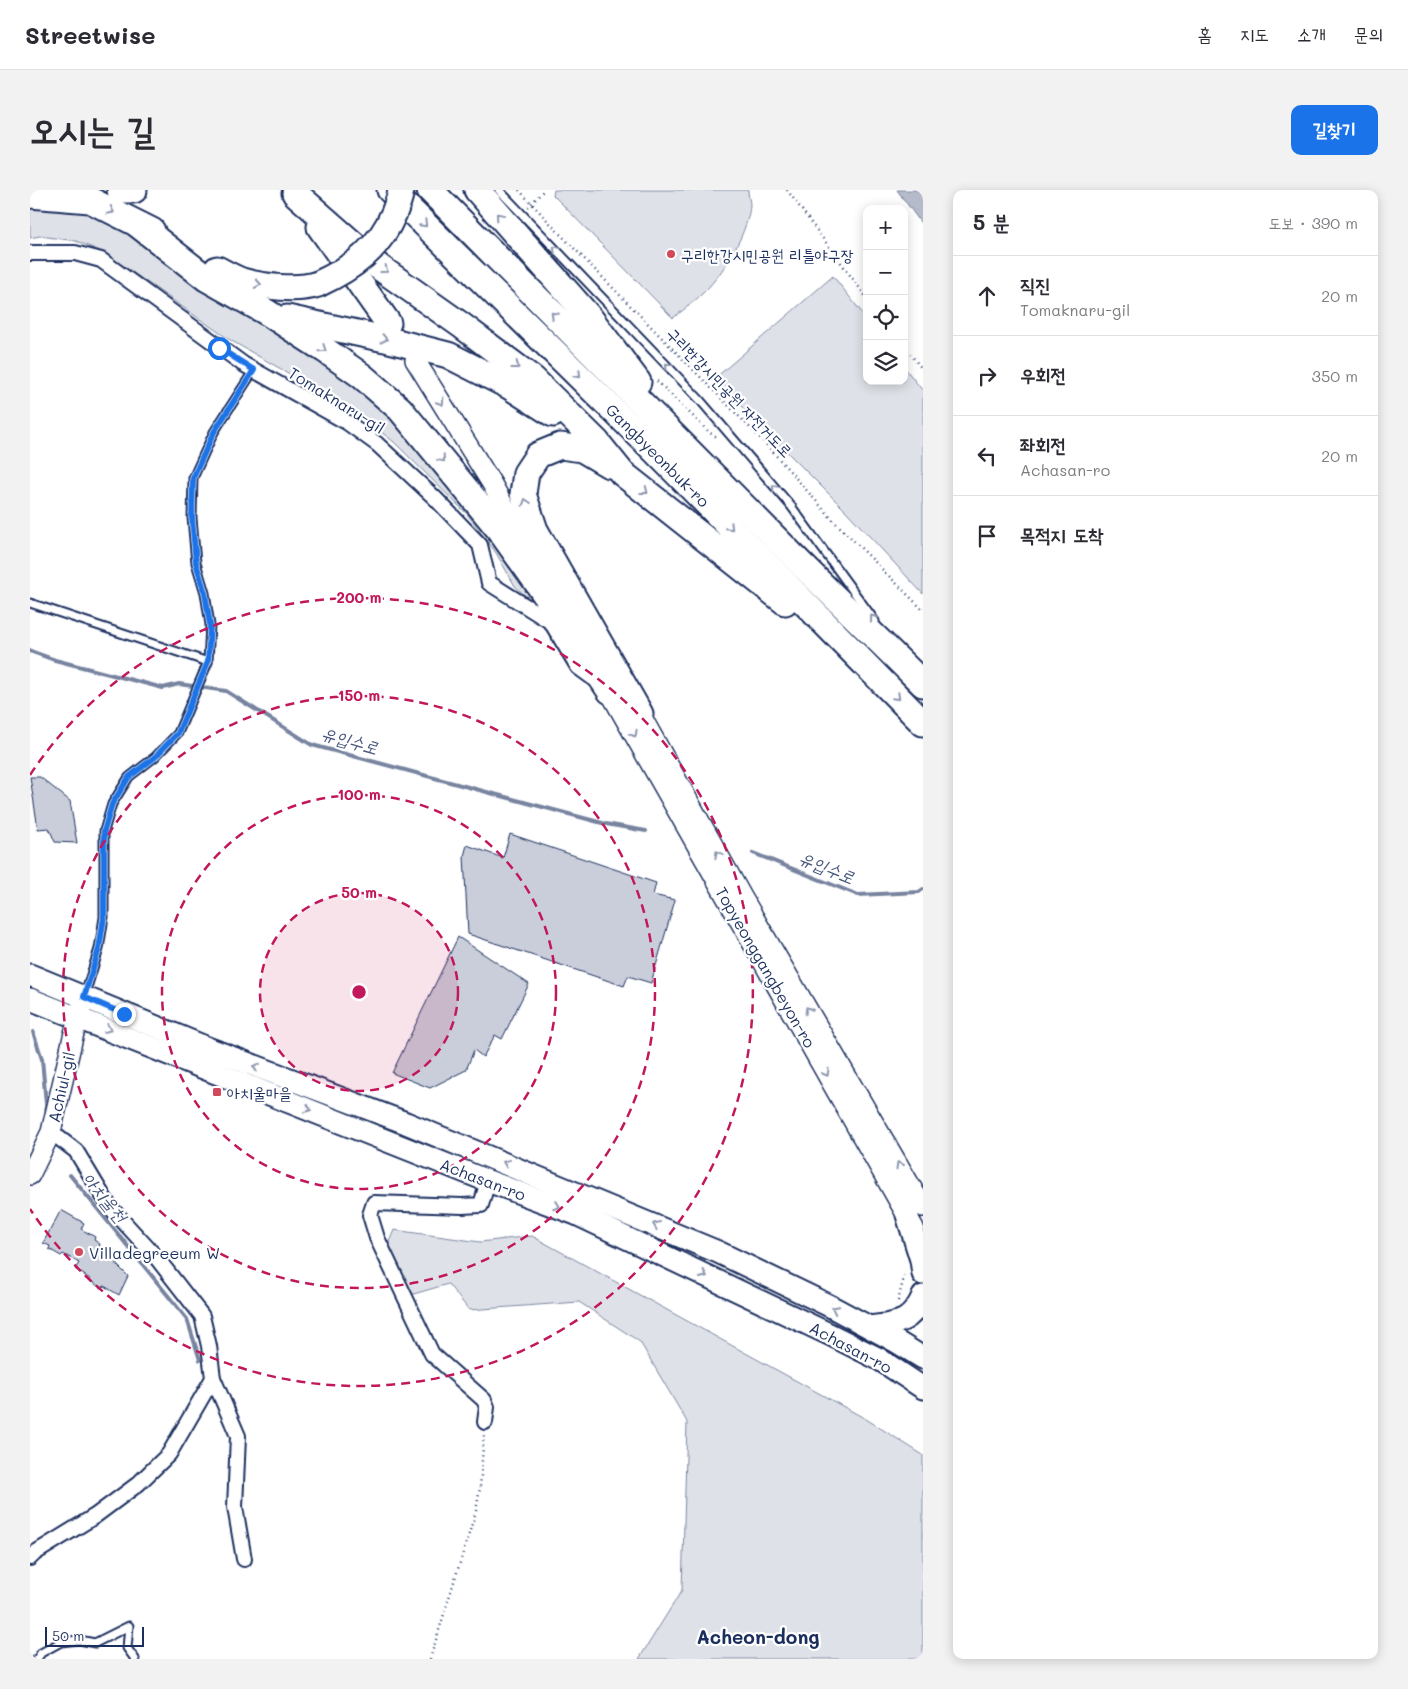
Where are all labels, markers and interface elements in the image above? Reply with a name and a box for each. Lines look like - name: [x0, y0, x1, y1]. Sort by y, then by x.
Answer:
- text: Streetwise: [25, 19, 155, 50]
- text: 홈: [1198, 22, 1212, 46]
- text: 지도: [1240, 22, 1269, 46]
- text: 소개: [1297, 22, 1326, 46]
- text: 문의: [1354, 22, 1383, 46]
- button: 길찾기: [1291, 105, 1378, 155]
- text: 오시는 길: [30, 106, 155, 152]
- one-way arrow: [106, 205, 115, 215]
- map controls: [863, 205, 908, 385]
- button: +: [863, 205, 908, 250]
- text: 5 분: [973, 208, 1010, 235]
- one-way arrow: [496, 212, 505, 221]
- text: 도보 · 390 m: [1268, 212, 1358, 233]
- one-way arrow: [419, 218, 428, 227]
- place label: 구리한강시민공원 리틀야구장: [681, 244, 854, 265]
- one-way arrow: [553, 246, 562, 255]
- marker: 구리한강시민공원 리틀야구장: [665, 248, 677, 260]
- button: −: [863, 250, 908, 295]
- one-way arrow: [379, 265, 388, 273]
- text: 직진: [1020, 272, 1051, 297]
- one-way arrow: [254, 278, 262, 288]
- icon: ahead: [973, 282, 1001, 310]
- text: 20 m: [1321, 285, 1358, 306]
- button: locate: [863, 295, 908, 340]
- text: Tomaknaru-gil: [1020, 299, 1130, 320]
- one-way arrow: [550, 311, 559, 320]
- street label: 구리한강시민공원 자전거도로: [663, 323, 797, 461]
- one-way arrow: [379, 333, 388, 344]
- route start: [208, 337, 231, 360]
- button: layers: [863, 340, 908, 385]
- one-way arrow: [318, 343, 327, 352]
- one-way arrow: [510, 361, 519, 369]
- street label: Tomaknaru-gil: [285, 362, 389, 438]
- icon: right: [973, 362, 1001, 390]
- text: 우회전: [1020, 362, 1066, 387]
- one-way arrow: [665, 363, 674, 372]
- text: 350 m: [1312, 365, 1358, 386]
- one-way arrow: [572, 369, 581, 378]
- one-way arrow: [434, 396, 444, 405]
- street label: Gangbyeonbuk-ro: [602, 399, 714, 511]
- text: 좌회전: [1020, 432, 1066, 457]
- icon: left: [973, 442, 1001, 470]
- text: 20 m: [1321, 445, 1358, 466]
- one-way arrow: [436, 453, 444, 462]
- text: Achasan-ro: [1020, 459, 1110, 480]
- one-way arrow: [772, 485, 781, 494]
- one-way arrow: [639, 486, 648, 494]
- one-way arrow: [521, 499, 531, 507]
- one-way arrow: [724, 521, 733, 530]
- icon: arrive: [973, 522, 1001, 550]
- text: 목적지 도착: [1020, 522, 1103, 547]
- text: 200 m: [337, 587, 382, 607]
- one-way arrow: [870, 614, 879, 624]
- text: 150 m: [338, 685, 380, 705]
- one-way arrow: [891, 691, 900, 700]
- water label: 유입수로: [319, 720, 381, 760]
- one-way arrow: [627, 729, 637, 738]
- text: 100 m: [337, 784, 381, 804]
- water label: 유입수로: [796, 845, 858, 889]
- one-way arrow: [714, 850, 724, 859]
- text: 50 m: [341, 882, 377, 902]
- street label: Topyeonggangbeyon-ro: [711, 883, 821, 1051]
- centre of rings: [350, 983, 368, 1001]
- route end: [113, 1003, 136, 1026]
- one-way arrow: [804, 1006, 814, 1015]
- one-way arrow: [103, 1023, 112, 1034]
- street label: Achiul-gil: [43, 1049, 79, 1125]
- one-way arrow: [252, 1062, 261, 1073]
- one-way arrow: [820, 1068, 830, 1077]
- place label: 아치울마을: [227, 1082, 292, 1103]
- marker: 아치울마을: [211, 1086, 223, 1098]
- one-way arrow: [303, 1103, 312, 1113]
- street label: Achasan-ro: [437, 1153, 529, 1205]
- one-way arrow: [502, 1159, 510, 1169]
- one-way arrow: [895, 1161, 905, 1170]
- water label: 아치울천: [77, 1167, 134, 1228]
- one-way arrow: [552, 1200, 561, 1210]
- one-way arrow: [652, 1221, 661, 1232]
- place label: Villadegreeum W: [89, 1242, 220, 1263]
- marker: Villadegreeum W: [73, 1246, 85, 1258]
- one-way arrow: [699, 1268, 708, 1279]
- one-way arrow: [831, 1305, 840, 1315]
- street label: Achasan-ro: [806, 1317, 896, 1377]
- scale bar: [45, 1624, 144, 1647]
- district label: Acheon-dong: [696, 1624, 820, 1649]
- text: 50 m: [52, 1626, 84, 1645]

